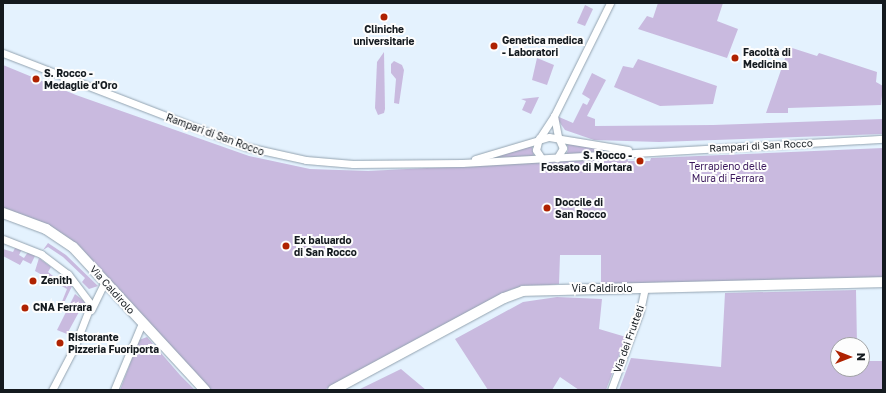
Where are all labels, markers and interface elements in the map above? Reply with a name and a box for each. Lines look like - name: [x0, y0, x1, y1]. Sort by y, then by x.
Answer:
- marker: Cliniche universitarie: [379, 12, 389, 22]
- place label: Cliniche universitarie: [353, 23, 415, 46]
- place label: Genetica medica - Laboratori: [502, 34, 583, 58]
- marker: Genetica medica - Laboratori: [489, 41, 499, 51]
- place label: Facoltà di Medicina: [743, 46, 791, 70]
- marker: Facoltà di Medicina: [730, 53, 740, 63]
- place label: S. Rocco - Medaglie d'Oro: [44, 67, 117, 90]
- marker: S. Rocco - Medaglie d'Oro: [31, 74, 41, 84]
- street label: Rampari di San Rocco: [164, 112, 266, 158]
- street label: Rampari di San Rocco: [709, 137, 813, 155]
- place label: S. Rocco - Fossato di Mortara: [541, 149, 632, 172]
- marker: S. Rocco - Fossato di Mortara: [635, 156, 645, 166]
- park label: Terrapieno delle Mura di Ferrara: [689, 160, 767, 184]
- place label: Doccile di San Rocco: [555, 196, 606, 220]
- marker: Doccile di San Rocco: [542, 203, 552, 213]
- place label: Ex baluardo di San Rocco: [294, 234, 357, 258]
- marker: Ex baluardo di San Rocco: [281, 241, 291, 251]
- street label: Via Caldirolo: [87, 263, 137, 317]
- place label: Zenith: [41, 275, 72, 287]
- marker: Zenith: [28, 276, 38, 286]
- street label: Via Caldirolo: [572, 283, 632, 295]
- place label: CNA Ferrara: [33, 302, 92, 314]
- marker: CNA Ferrara: [20, 303, 30, 313]
- street label: Via dei Frutteti: [611, 304, 647, 374]
- place label: Ristorante Pizzeria Fuoriporta: [68, 331, 159, 354]
- north arrow: [830, 337, 870, 377]
- marker: Ristorante Pizzeria Fuoriporta: [55, 338, 65, 348]
- text: N: [855, 353, 868, 361]

